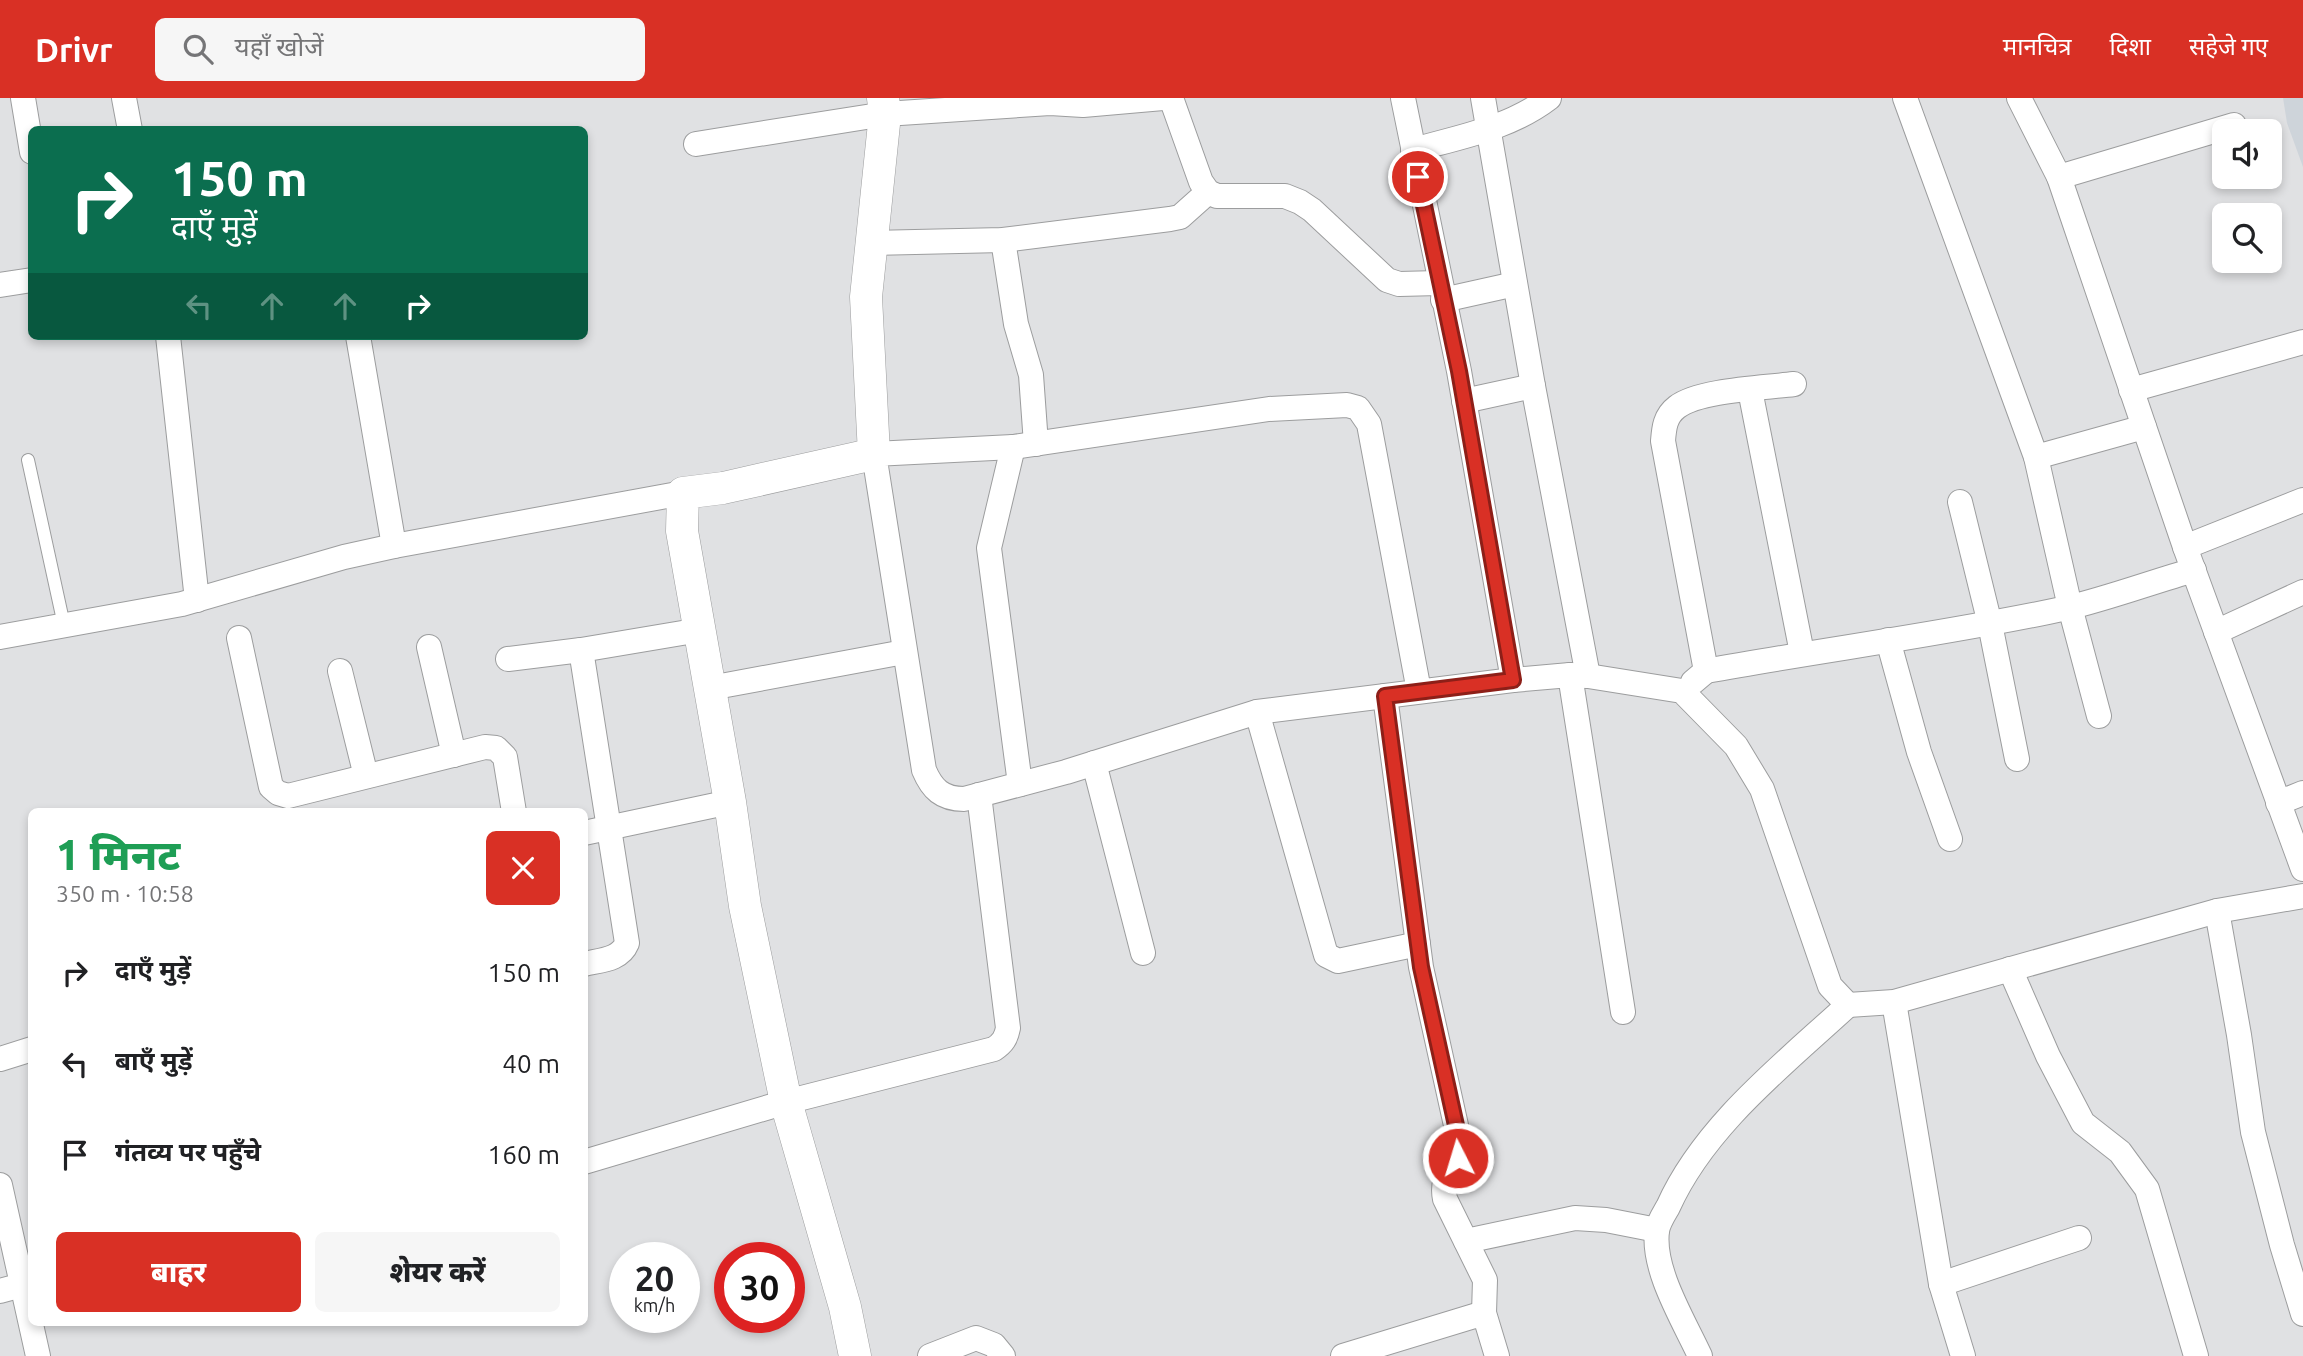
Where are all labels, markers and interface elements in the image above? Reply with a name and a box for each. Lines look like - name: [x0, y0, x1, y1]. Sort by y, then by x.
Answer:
- search box: [155, 18, 645, 81]
- icon: search: [179, 30, 217, 68]
- text: Drivr: [35, 31, 113, 68]
- text: यहाँ खोजें: [235, 32, 323, 61]
- text: मानचित्र: [2003, 33, 2071, 60]
- text: दिशा: [2109, 33, 2151, 60]
- text: सहेजे गए: [2189, 33, 2268, 60]
- map controls: [2212, 119, 2282, 273]
- button: sound: [2212, 119, 2282, 189]
- pin: [1388, 147, 1448, 207]
- text: 150 m: [171, 150, 308, 205]
- icon: right: [56, 154, 147, 245]
- icon: arrive: [1399, 158, 1437, 196]
- button: search: [2212, 203, 2282, 273]
- text: दाएँ मुड़ें: [171, 208, 258, 244]
- icon: left: [180, 287, 218, 325]
- icon: ahead: [253, 287, 291, 325]
- icon: ahead: [326, 287, 364, 325]
- icon: right: [399, 287, 437, 325]
- text: 1 मिनट: [56, 831, 180, 878]
- button: close: [486, 831, 560, 905]
- text: 350 m · 10:58: [56, 881, 194, 906]
- icon: right: [56, 954, 94, 992]
- text: दाएँ मुड़ें: [115, 955, 191, 984]
- text: 150 m: [488, 958, 560, 987]
- icon: left: [56, 1045, 94, 1083]
- text: बाएँ मुड़ें: [115, 1046, 192, 1075]
- text: 40 m: [502, 1049, 560, 1078]
- position arrow: [1421, 1121, 1495, 1195]
- icon: arrive: [56, 1136, 94, 1174]
- text: गंतव्य पर पहुँचे: [115, 1137, 261, 1166]
- text: 160 m: [488, 1140, 560, 1169]
- button: बाहर: [56, 1232, 301, 1312]
- button: शेयर करें: [315, 1232, 560, 1312]
- speed limit sign: 30: [714, 1242, 805, 1333]
- text: 20: [635, 1258, 674, 1298]
- text: km/h: [634, 1295, 675, 1315]

